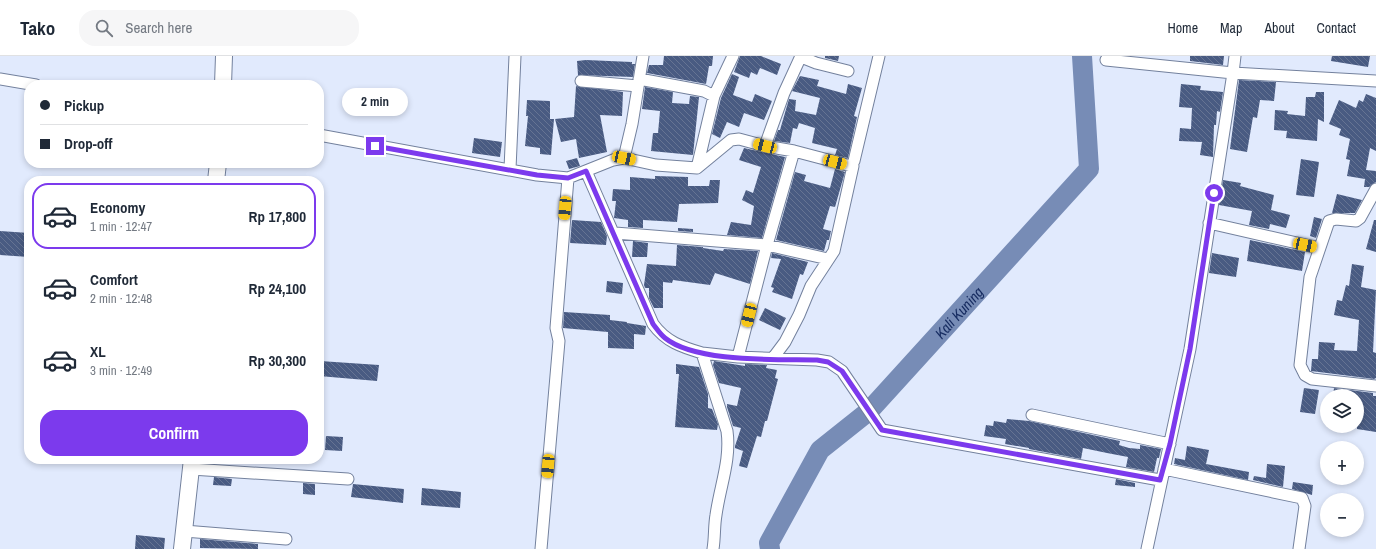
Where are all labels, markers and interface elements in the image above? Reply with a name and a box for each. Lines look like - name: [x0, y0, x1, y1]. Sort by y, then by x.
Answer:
- search box: [79, 10, 359, 46]
- text: Tako: [20, 15, 55, 41]
- icon: search: [93, 17, 115, 39]
- text: Search here: [125, 17, 192, 38]
- text: Home: [1167, 19, 1198, 37]
- text: Map: [1220, 19, 1242, 37]
- text: About: [1264, 19, 1294, 37]
- text: Contact: [1316, 19, 1356, 37]
- callout: 2 min: [342, 88, 408, 116]
- text: 2 min: [361, 93, 389, 110]
- text: Pickup: [64, 95, 104, 116]
- text: Drop-off: [64, 133, 113, 154]
- route end: [366, 137, 384, 155]
- car: [752, 137, 778, 155]
- car: [611, 150, 637, 166]
- car: [822, 153, 848, 171]
- route start: [1205, 184, 1223, 202]
- car: [558, 196, 572, 220]
- text: Economy: [90, 197, 145, 218]
- icon: car: [42, 198, 78, 234]
- text: Rp 17,800: [249, 206, 306, 227]
- text: 1 min · 12:47: [90, 218, 152, 235]
- car: [1292, 237, 1318, 253]
- text: Comfort: [90, 269, 138, 290]
- icon: car: [42, 270, 78, 306]
- text: Rp 24,100: [249, 278, 306, 299]
- water label: Kali Kuning: [929, 282, 988, 343]
- text: 2 min · 12:48: [90, 290, 152, 307]
- car: [740, 302, 758, 328]
- text: XL: [90, 341, 106, 362]
- icon: car: [42, 342, 78, 378]
- text: Rp 30,300: [249, 350, 306, 371]
- text: 3 min · 12:49: [90, 362, 152, 379]
- map controls: [1320, 389, 1364, 537]
- button: layers: [1320, 389, 1364, 433]
- button: Confirm: [40, 410, 308, 456]
- button: +: [1320, 441, 1364, 485]
- car: [541, 454, 555, 478]
- button: −: [1320, 493, 1364, 537]

